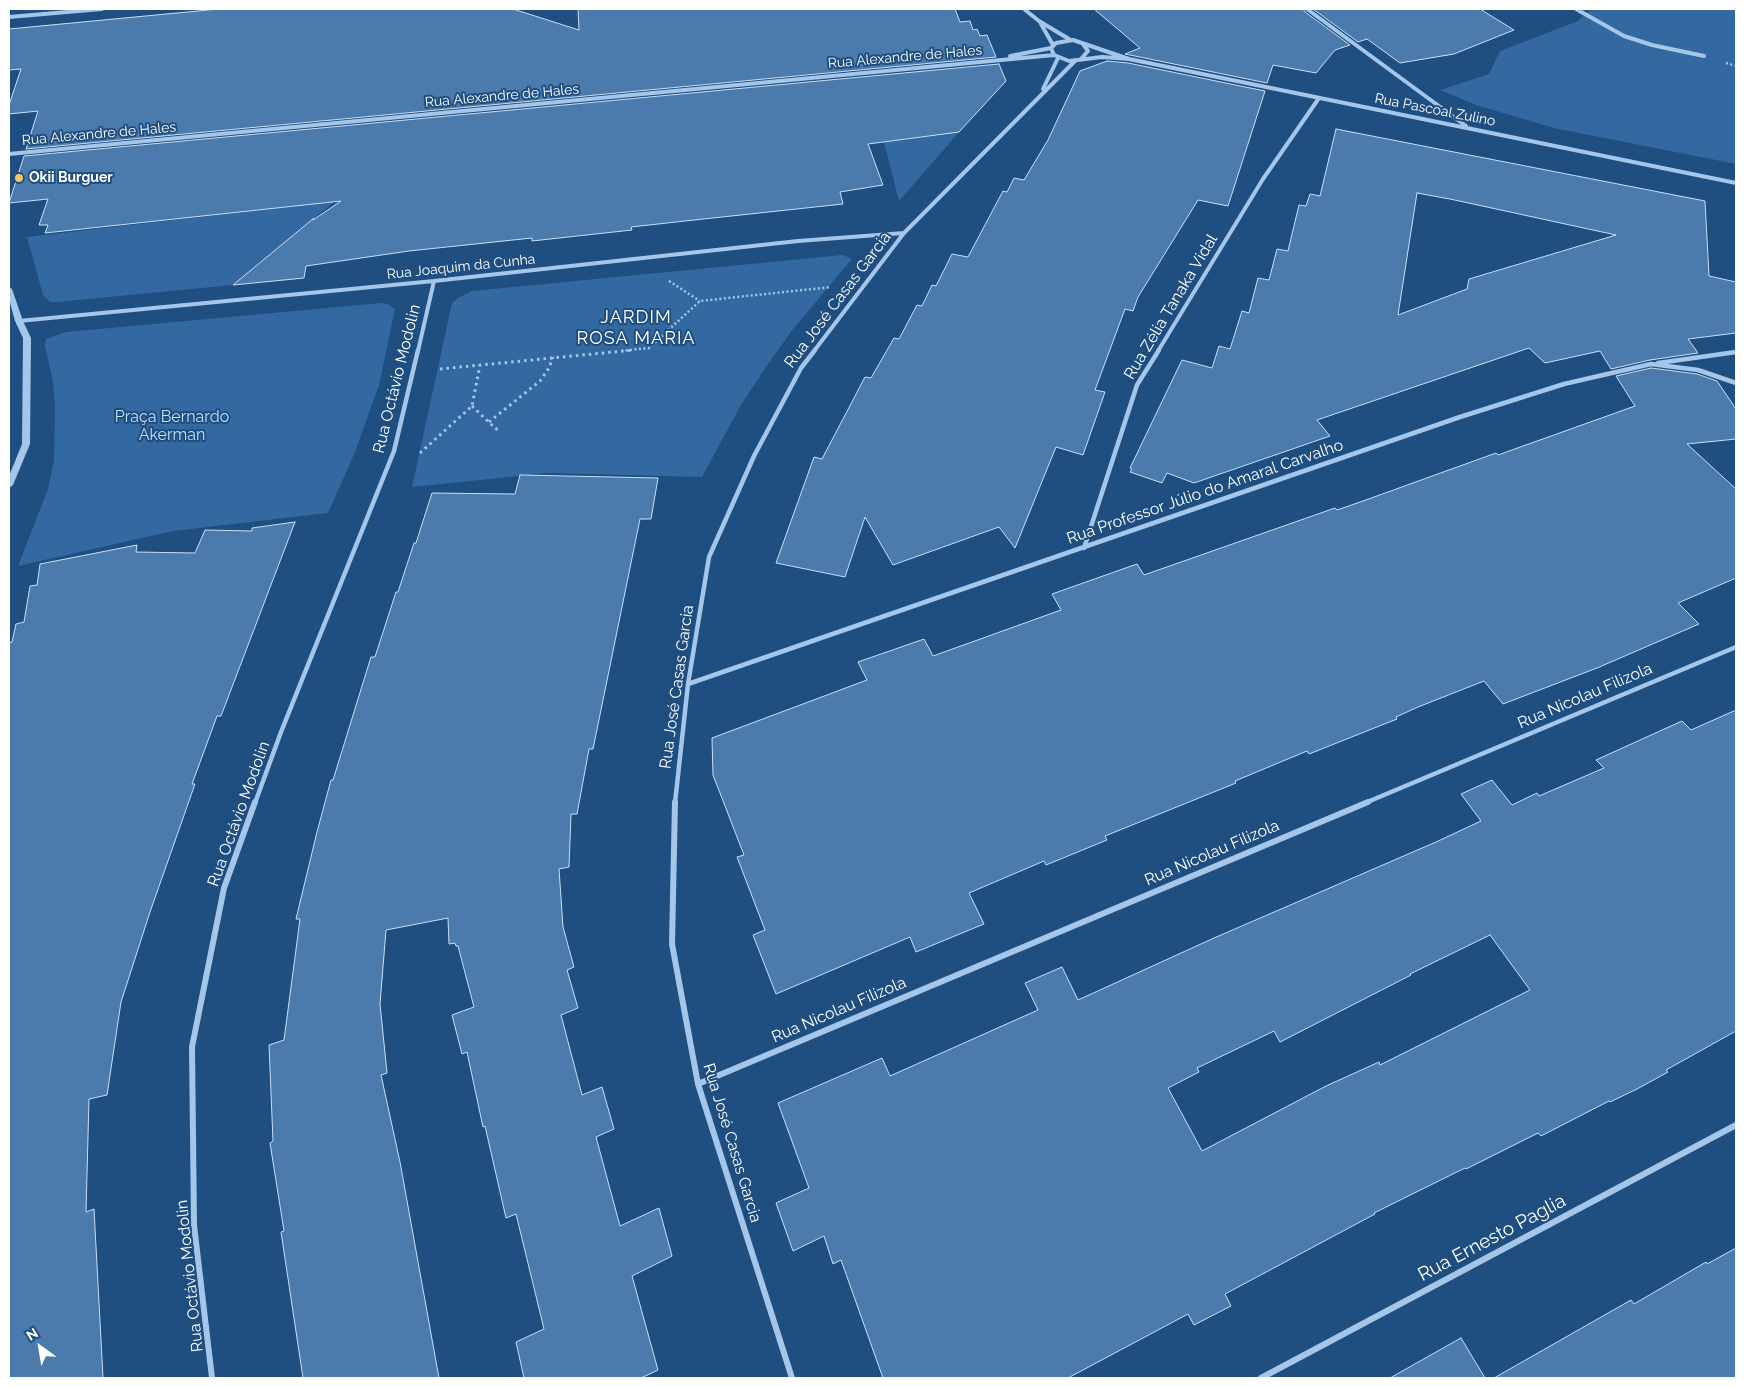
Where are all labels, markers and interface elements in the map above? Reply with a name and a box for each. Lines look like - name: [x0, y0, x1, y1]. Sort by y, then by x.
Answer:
- street label: Rua Alexandre de Hales: [827, 42, 983, 72]
- street label: Rua Alexandre de Hales: [424, 81, 580, 111]
- street label: Rua Pascoal Zulino: [1373, 90, 1497, 130]
- street label: Rua Alexandre de Hales: [21, 119, 177, 149]
- place label: Okii Burguer: [29, 170, 113, 186]
- marker: Okii Burguer: [13, 172, 25, 184]
- street label: Rua José Casas Garcia: [781, 228, 895, 372]
- street label: Rua Zélia Tanaka Vidal: [1120, 231, 1222, 383]
- street label: Rua Joaquim da Cunha: [386, 251, 536, 283]
- street label: Rua Octávio Modolin: [369, 302, 425, 456]
- district label: JARDIM ROSA MARIA: [575, 307, 697, 350]
- park label: Praça Bernardo Akerman: [115, 407, 229, 445]
- street label: Rua Professor Júlio do Amaral Carvalho: [1064, 436, 1346, 548]
- street label: Rua José Casas Garcia: [656, 604, 698, 770]
- street label: Rua Nicolau Filizola: [1515, 659, 1655, 733]
- street label: Rua Octávio Modolin: [204, 739, 274, 889]
- street label: Rua Nicolau Filizola: [1142, 816, 1282, 890]
- street label: Rua Nicolau Filizola: [769, 973, 909, 1047]
- street label: Rua José Casas Garcia: [699, 1061, 765, 1225]
- street label: Rua Ernesto Paglia: [1414, 1189, 1570, 1287]
- street label: Rua Octávio Modolin: [172, 1199, 208, 1353]
- north arrow: [15, 1322, 65, 1372]
- text: N: [23, 1325, 41, 1344]

